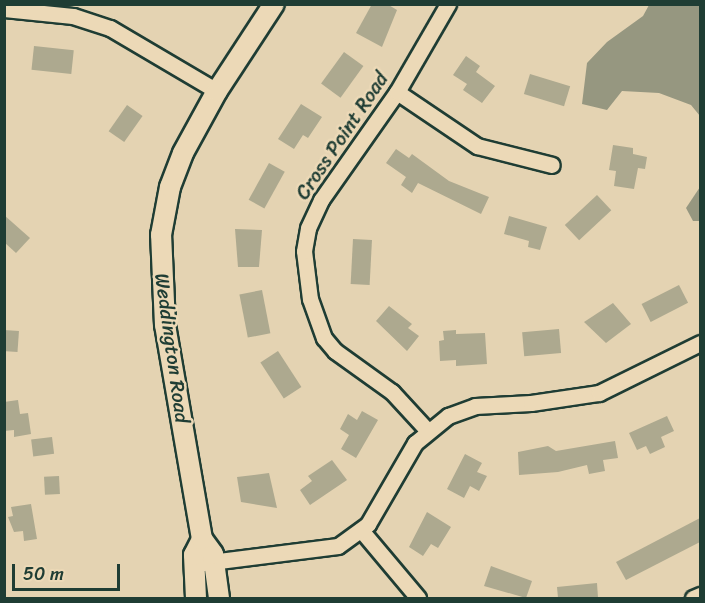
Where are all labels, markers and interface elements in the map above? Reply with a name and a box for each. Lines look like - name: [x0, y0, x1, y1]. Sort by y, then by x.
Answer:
- street label: Cross Point Road: [290, 68, 394, 204]
- street label: Weddington Road: [150, 272, 194, 424]
- scale bar: [15, 552, 123, 590]
- text: 50 m: [23, 558, 64, 590]

